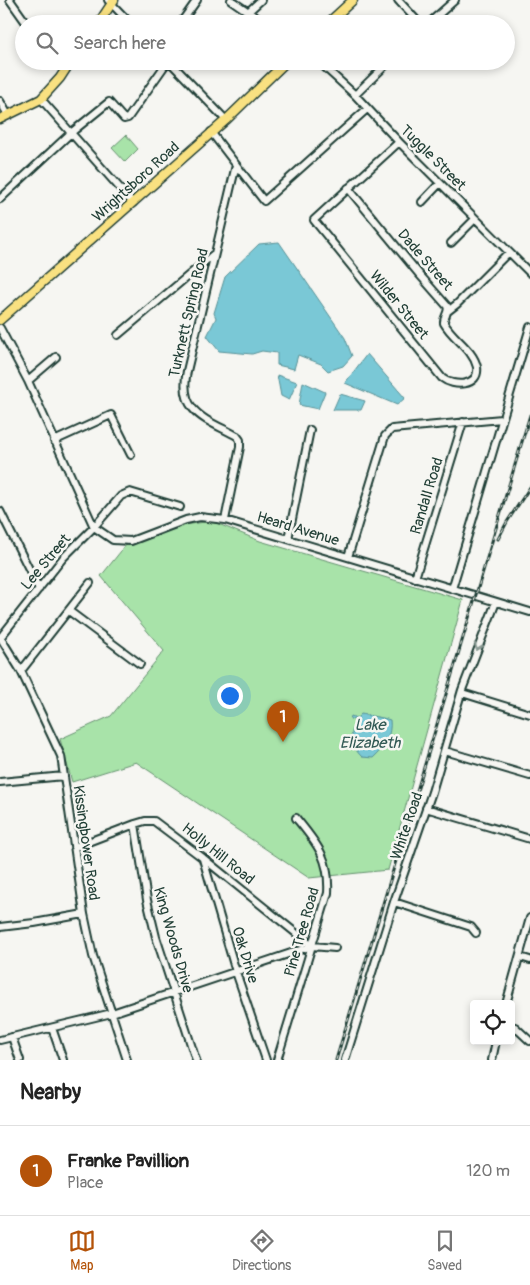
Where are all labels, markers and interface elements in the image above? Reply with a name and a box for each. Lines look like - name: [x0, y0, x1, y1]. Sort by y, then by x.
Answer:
- search box: [15, 15, 515, 70]
- icon: search: [33, 29, 61, 57]
- text: Search here: [73, 31, 166, 55]
- street label: Tuggle Street: [396, 121, 471, 196]
- street label: Wrightsboro Road: [88, 138, 184, 226]
- street label: Dade Street: [393, 225, 457, 295]
- street label: Turknett Spring Road: [165, 246, 213, 380]
- street label: Wilder Street: [365, 267, 433, 344]
- street label: Randall Road: [406, 455, 448, 537]
- street label: Heard Avenue: [255, 507, 342, 551]
- street label: Lee Street: [17, 529, 75, 594]
- one-way arrow: [474, 642, 484, 651]
- your location: [217, 683, 243, 709]
- pin: 1: [267, 701, 299, 742]
- water label: Lake Elizabeth: [340, 715, 402, 753]
- street label: Kissingbower Road: [69, 784, 103, 902]
- street label: White Road: [387, 790, 427, 862]
- street label: Holly Hill Road: [178, 819, 258, 889]
- street label: King Woods Drive: [149, 885, 197, 996]
- street label: Pine Tree Road: [280, 885, 324, 979]
- street label: Oak Drive: [227, 924, 263, 986]
- map controls: [470, 1000, 515, 1045]
- button: locate: [470, 1000, 515, 1045]
- text: Nearby: [20, 1079, 81, 1106]
- text: Franke Pavillion: [67, 1149, 189, 1173]
- text: 1: [33, 1161, 39, 1181]
- text: 120 m: [466, 1161, 510, 1181]
- text: Place: [67, 1173, 103, 1193]
- tab: Map: [68, 1227, 96, 1274]
- tab: Directions: [232, 1227, 291, 1274]
- tab: Saved: [427, 1227, 462, 1274]

